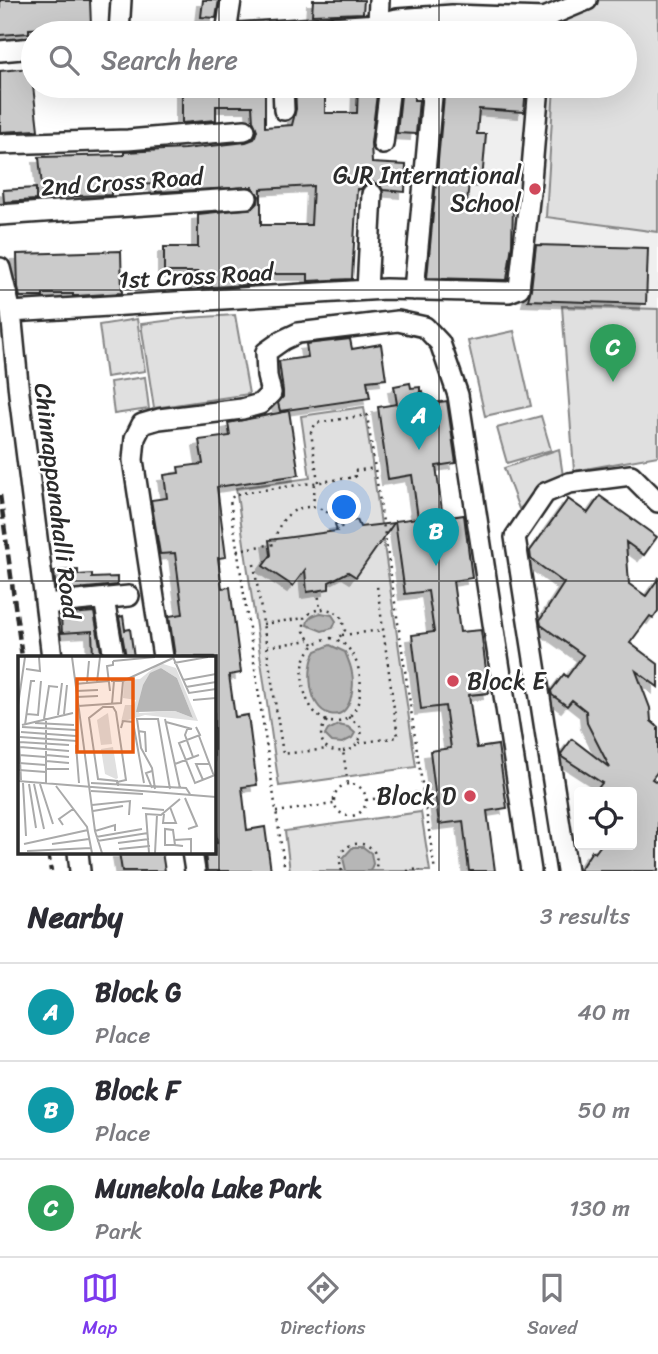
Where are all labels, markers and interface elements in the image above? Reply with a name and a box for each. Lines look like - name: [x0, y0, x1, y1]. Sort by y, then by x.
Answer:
- search box: [21, 21, 637, 98]
- text: Search here: [101, 37, 238, 83]
- icon: search: [45, 41, 83, 79]
- place label: GJR International School: [333, 154, 522, 224]
- street label: 2nd Cross Road: [39, 155, 206, 209]
- marker: GJR International School: [527, 181, 543, 197]
- street label: 1st Cross Road: [118, 251, 276, 301]
- pin: C: [590, 324, 636, 382]
- street label: Chinnappanahalli Road: [22, 381, 93, 624]
- pin: A: [396, 392, 442, 450]
- your location: [327, 490, 361, 524]
- pin: B: [413, 508, 459, 566]
- inset map: [18, 656, 215, 853]
- place label: Block E: [467, 660, 547, 702]
- marker: Block E: [445, 673, 461, 689]
- place label: Block D: [377, 775, 457, 817]
- map controls: [574, 787, 637, 850]
- button: locate: [574, 787, 637, 850]
- marker: Block D: [462, 788, 478, 804]
- text: Nearby: [28, 890, 123, 944]
- text: 3 results: [540, 896, 630, 937]
- text: Block G: [95, 969, 182, 1015]
- text: A: [43, 992, 59, 1033]
- text: 40 m: [577, 992, 630, 1033]
- text: Place: [95, 1015, 150, 1056]
- text: Block F: [95, 1067, 180, 1113]
- text: B: [44, 1090, 58, 1131]
- text: 50 m: [578, 1090, 630, 1131]
- text: Place: [95, 1113, 150, 1154]
- text: Munekola Lake Park: [95, 1165, 322, 1211]
- text: C: [44, 1188, 58, 1229]
- text: 130 m: [569, 1188, 630, 1229]
- text: Park: [95, 1211, 142, 1252]
- tab: Map: [81, 1269, 119, 1344]
- tab: Directions: [280, 1269, 366, 1344]
- tab: Saved: [527, 1269, 577, 1344]

